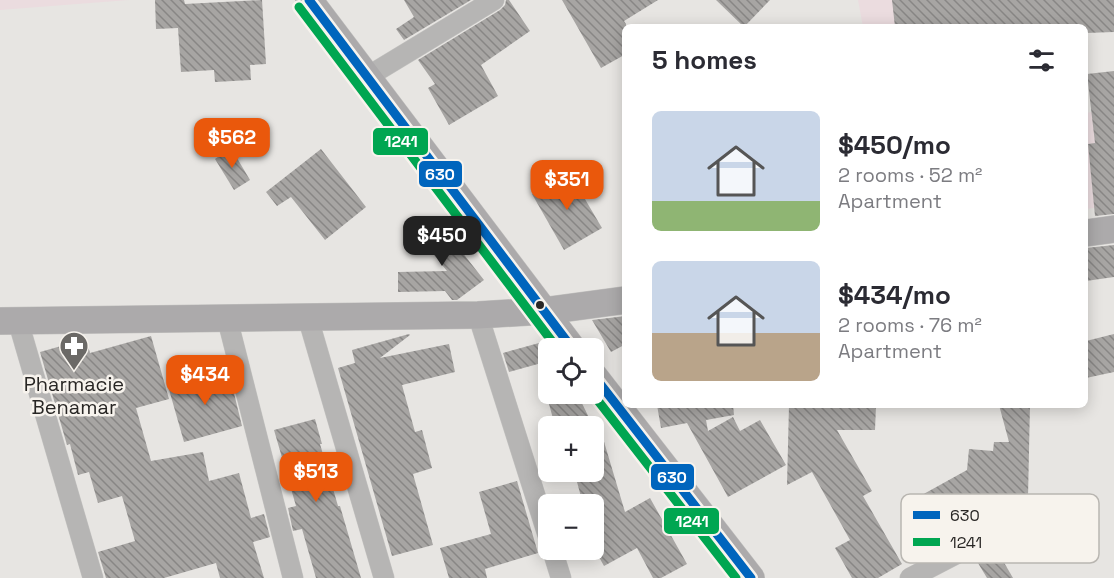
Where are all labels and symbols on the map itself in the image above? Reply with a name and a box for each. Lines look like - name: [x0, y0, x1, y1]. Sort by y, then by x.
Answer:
- pin: $562: [196, 118, 268, 169]
- line badge: 1241: [372, 127, 429, 156]
- text: 1241: [384, 131, 418, 152]
- line badge: 630: [418, 160, 463, 188]
- pin: $351: [531, 160, 603, 211]
- text: 630: [425, 164, 455, 185]
- pin: $450: [406, 216, 478, 267]
- unlabelled marker: [534, 299, 546, 311]
- pharmacy icon: Pharmacie Benamar: [58, 330, 90, 372]
- pin: $434: [169, 355, 241, 406]
- place label: Pharmacie Benamar: [24, 371, 124, 420]
- pin: $513: [280, 452, 352, 503]
- line badge: 630: [650, 463, 695, 491]
- text: 630: [657, 467, 687, 488]
- legend: [901, 494, 1099, 563]
- text: 630: [950, 505, 980, 526]
- line badge: 1241: [663, 507, 720, 535]
- text: 1241: [675, 511, 709, 532]
- text: 1241: [950, 532, 982, 553]

